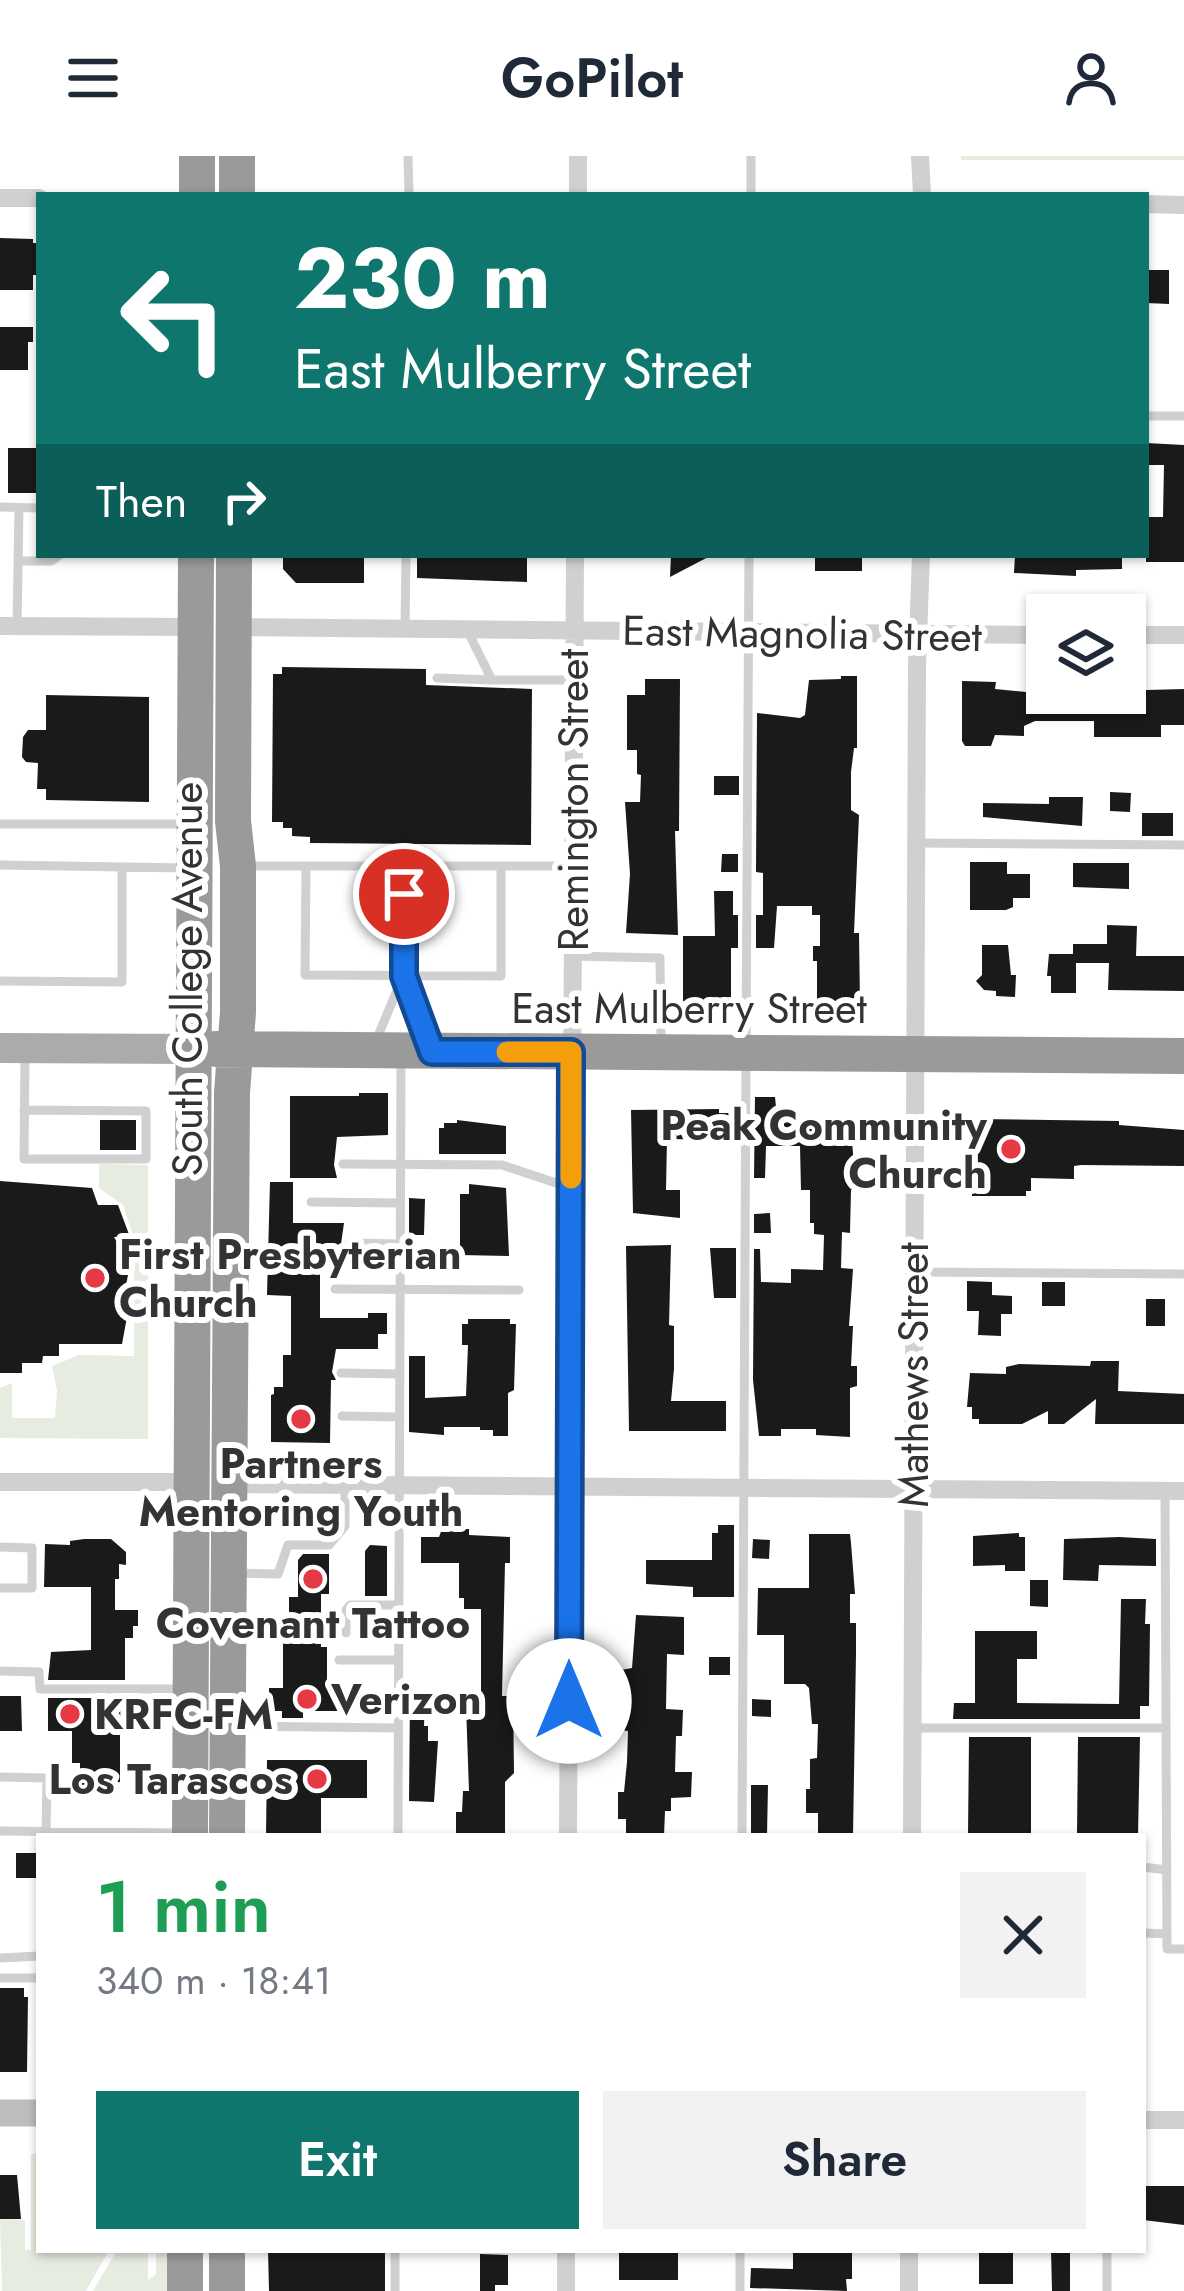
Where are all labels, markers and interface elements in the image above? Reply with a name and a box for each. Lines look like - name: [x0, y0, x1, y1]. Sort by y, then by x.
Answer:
- text: GoPilot: [501, 39, 683, 117]
- icon: menu: [60, 45, 126, 111]
- icon: person: [1058, 45, 1124, 111]
- text: 230 m: [294, 218, 551, 340]
- icon: left: [96, 240, 252, 396]
- text: East Mulberry Street: [294, 330, 751, 408]
- icon: right: [211, 468, 277, 534]
- text: Then: [96, 469, 187, 534]
- map controls: [1026, 594, 1146, 714]
- button: layers: [1026, 594, 1146, 714]
- street label: East Magnolia Street: [622, 600, 982, 667]
- street label: Remington Street: [543, 649, 604, 951]
- street label: South College Avenue: [157, 782, 218, 1176]
- pin: [353, 843, 455, 945]
- icon: arrive: [371, 861, 437, 927]
- street label: East Mulberry Street: [511, 978, 867, 1039]
- place label: Peak Community Church: [660, 1095, 988, 1204]
- marker: Peak Community Church: [998, 1136, 1024, 1162]
- place label: First Presbyterian Church: [119, 1224, 462, 1333]
- street label: Mathews Street: [883, 1242, 944, 1508]
- marker: First Presbyterian Church: [82, 1265, 108, 1291]
- marker: Partners Mentoring Youth: [288, 1406, 314, 1432]
- place label: Partners Mentoring Youth: [139, 1433, 463, 1542]
- marker: Covenant Tattoo: [300, 1566, 326, 1592]
- place label: Covenant Tattoo: [156, 1593, 470, 1654]
- position arrow: [506, 1638, 632, 1764]
- place label: Verizon: [330, 1669, 482, 1730]
- place label: KRFC-FM: [94, 1684, 273, 1745]
- marker: Verizon: [294, 1686, 320, 1712]
- marker: KRFC-FM: [57, 1701, 83, 1727]
- place label: Los Tarascos: [49, 1749, 293, 1810]
- marker: Los Tarascos: [304, 1766, 330, 1792]
- text: 1 min: [96, 1855, 271, 1959]
- button: close: [960, 1872, 1086, 1998]
- text: 340 m · 18:41: [96, 1952, 331, 2009]
- button: Exit: [96, 2091, 579, 2229]
- button: Share: [603, 2091, 1086, 2229]

